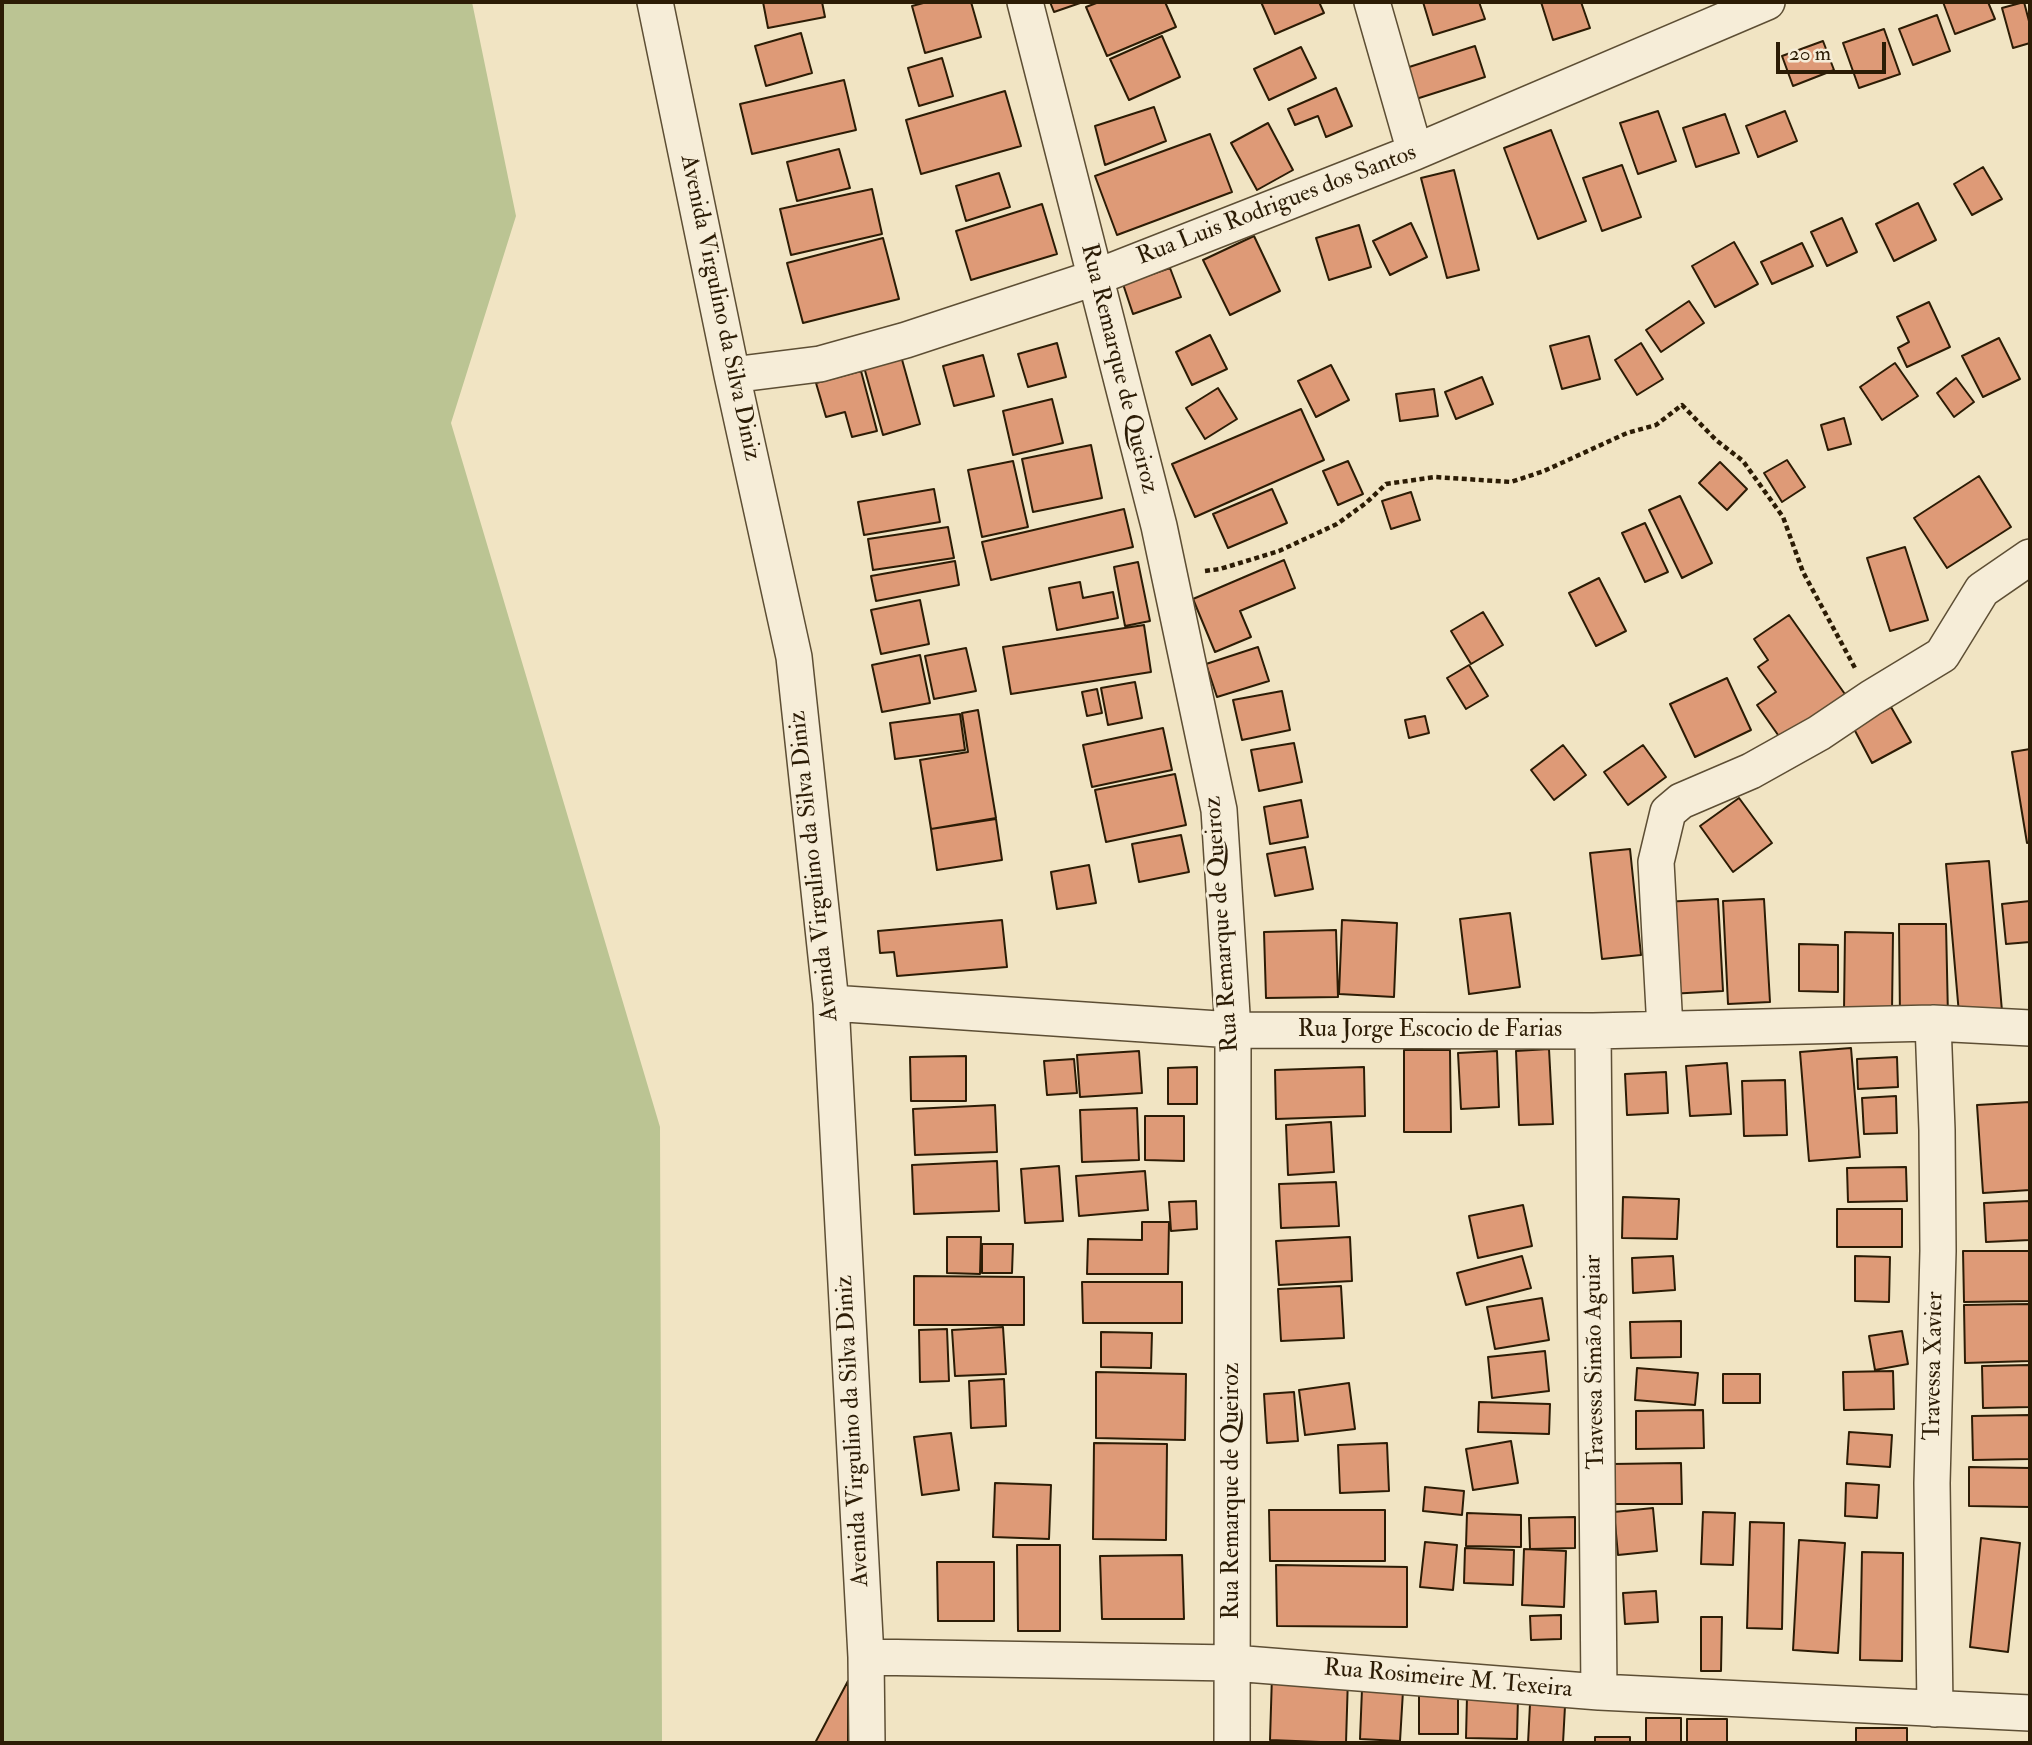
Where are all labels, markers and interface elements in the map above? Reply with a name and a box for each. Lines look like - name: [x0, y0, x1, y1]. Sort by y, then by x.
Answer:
- scale bar: [1780, 28, 1890, 72]
- text: 20 m: [1789, 40, 1831, 67]
- street label: Rua Luis Rodrigues dos Santos: [1133, 139, 1421, 273]
- street label: Avenida Virgulino da Silva Diniz: [672, 152, 766, 464]
- street label: Rua Remarque de Queiroz: [1073, 241, 1163, 497]
- street label: Avenida Virgulino da Silva Diniz: [784, 709, 846, 1023]
- street label: Rua Remarque de Queiroz: [1200, 795, 1246, 1053]
- street label: Rua Jorge Escocio de Farias: [1298, 1017, 1562, 1045]
- street label: Travessa Simão Aguiar: [1580, 1254, 1612, 1470]
- street label: Avenida Virgulino da Silva Diniz: [831, 1274, 877, 1588]
- street label: Travessa Xavier: [1919, 1291, 1951, 1441]
- street label: Rua Remarque de Queiroz: [1219, 1363, 1247, 1619]
- street label: Rua Rosimeire M. Texeira: [1322, 1655, 1574, 1705]

